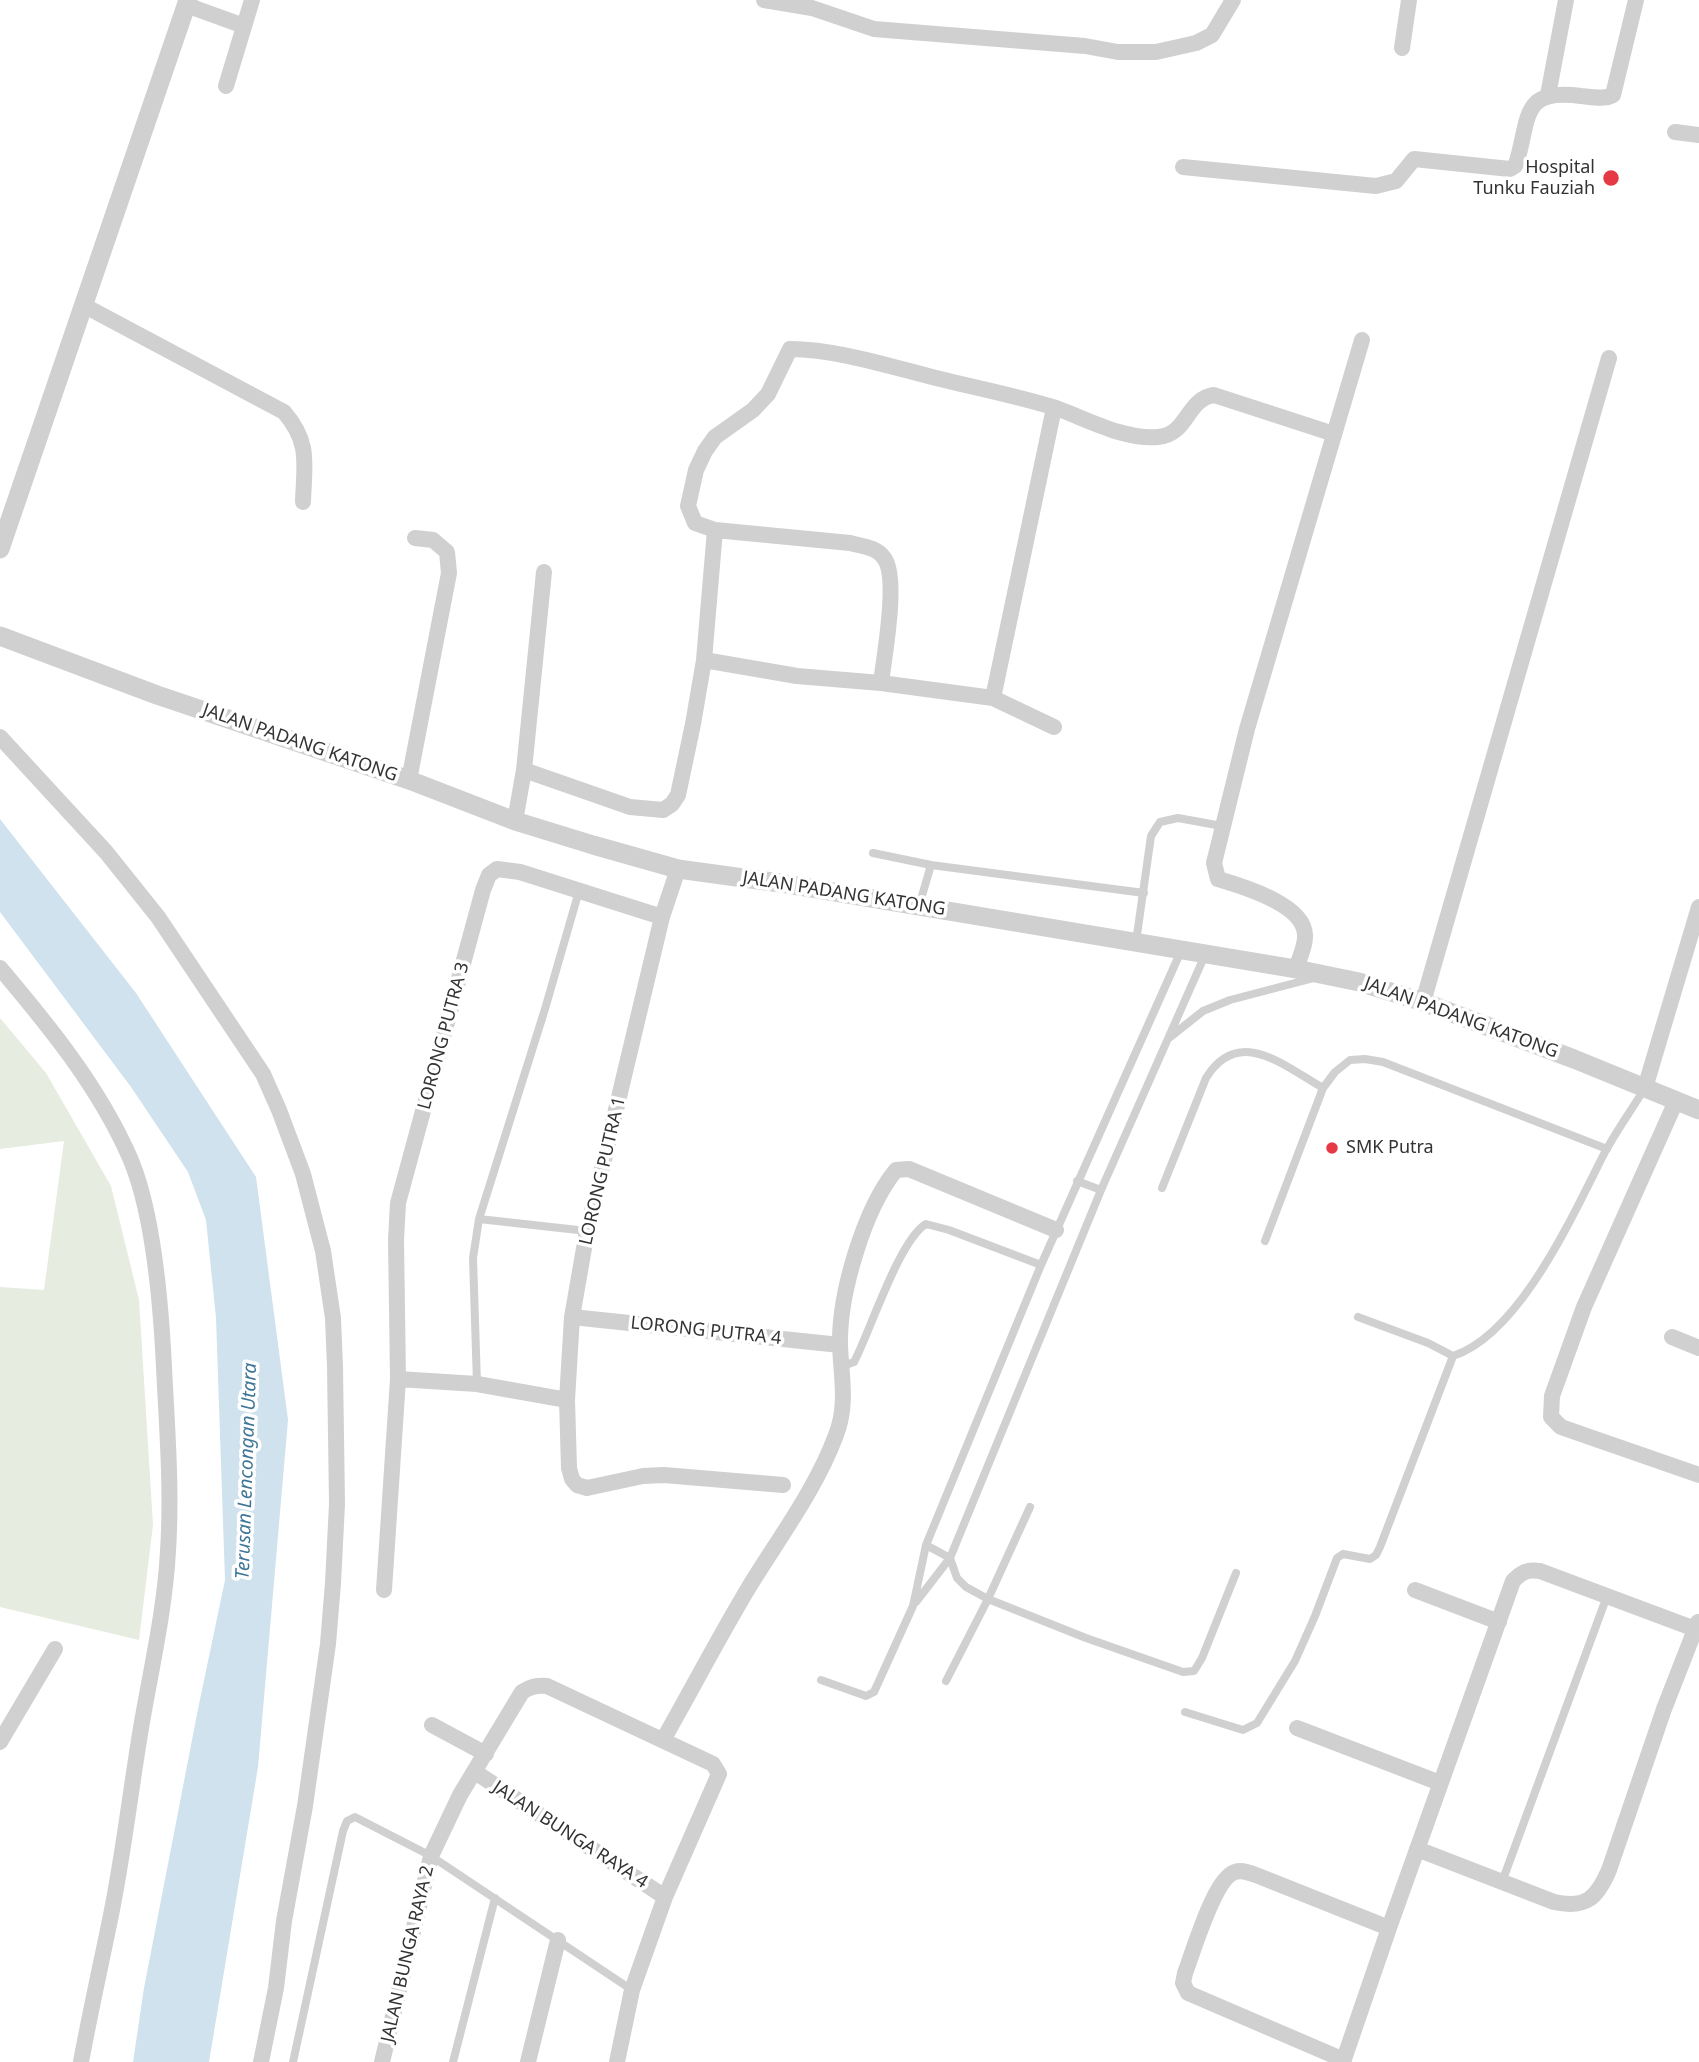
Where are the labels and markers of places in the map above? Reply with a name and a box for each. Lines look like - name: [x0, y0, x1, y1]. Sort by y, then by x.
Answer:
- place label: Hospital Tunku Fauziah: [1473, 157, 1595, 200]
- marker: Hospital Tunku Fauziah: [1601, 168, 1621, 188]
- place label: SMK Putra: [1346, 1137, 1434, 1159]
- marker: SMK Putra: [1324, 1140, 1340, 1156]

